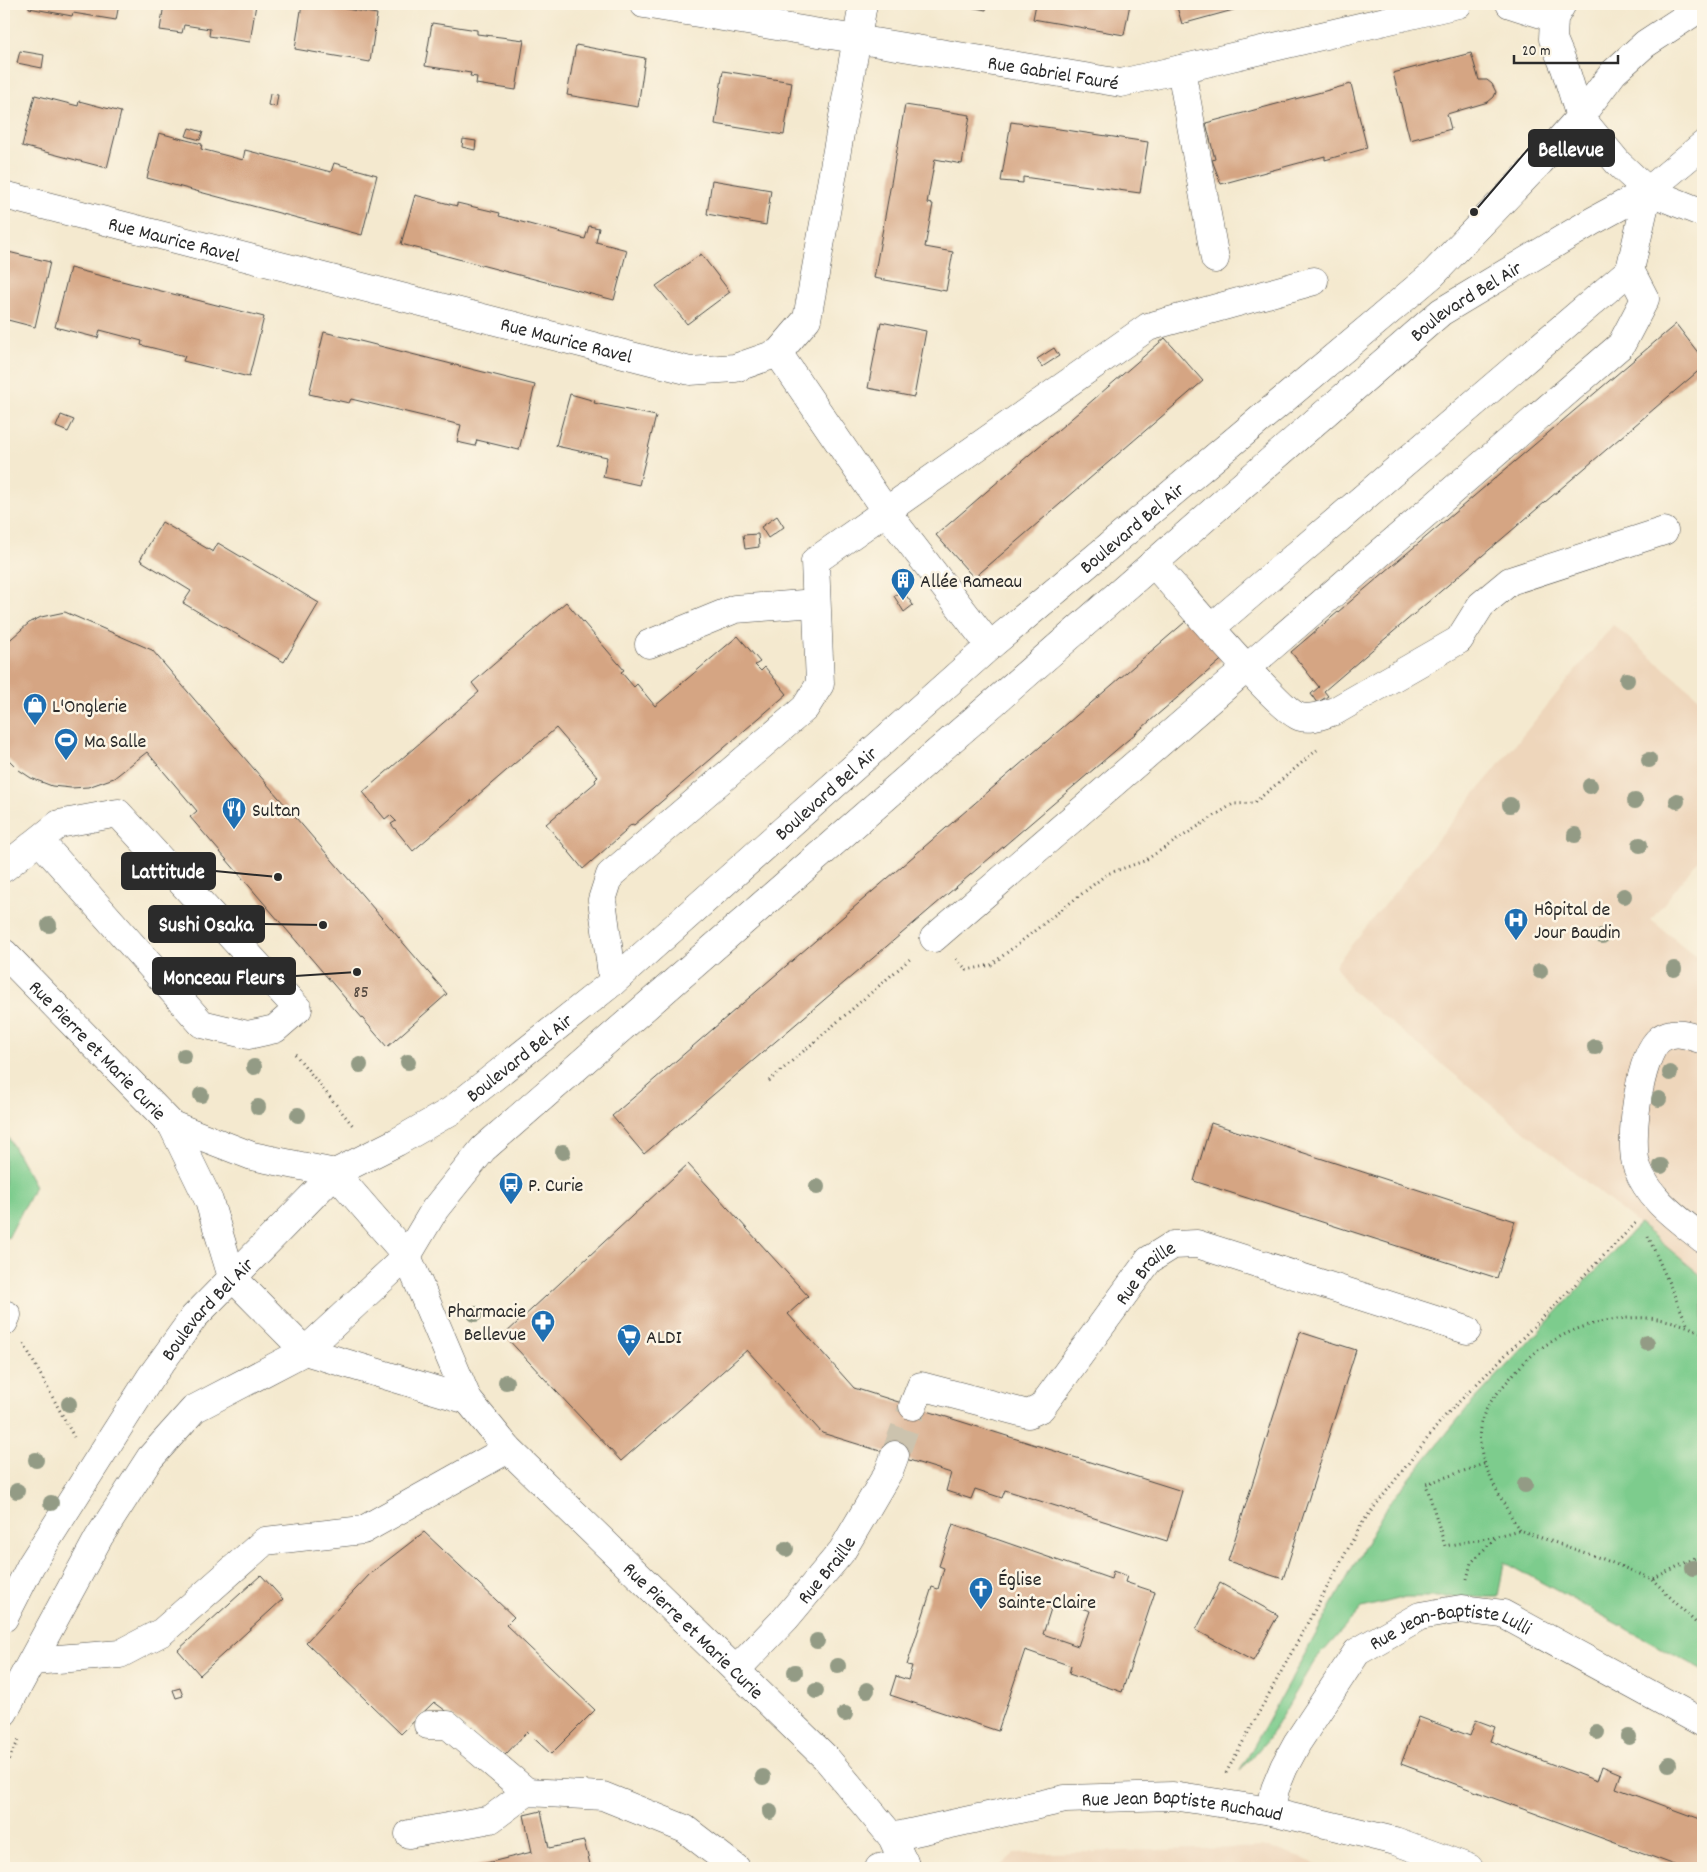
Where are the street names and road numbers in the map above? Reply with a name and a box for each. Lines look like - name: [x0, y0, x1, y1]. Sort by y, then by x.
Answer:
- street label: Rue Gabriel Fauré: [985, 50, 1120, 99]
- street label: Rue Maurice Ravel: [105, 211, 243, 272]
- street label: Boulevard Bel Air: [1405, 255, 1529, 350]
- street label: Rue Maurice Ravel: [497, 312, 635, 373]
- street label: Boulevard Bel Air: [1075, 477, 1192, 582]
- street label: Boulevard Bel Air: [770, 741, 885, 848]
- street label: Rue Pierre et Marie Curie: [21, 975, 171, 1128]
- street label: Boulevard Bel Air: [461, 1008, 580, 1111]
- street label: Rue Braille: [1110, 1236, 1182, 1312]
- street label: Boulevard Bel Air: [156, 1252, 262, 1368]
- street label: Rue Braille: [792, 1532, 865, 1611]
- street label: Rue Pierre et Marie Curie: [615, 1557, 769, 1707]
- street label: Rue Jean-Baptiste Lulli: [1365, 1598, 1536, 1659]
- street label: Rue Jean Baptiste Ruchaud: [1081, 1785, 1285, 1830]

